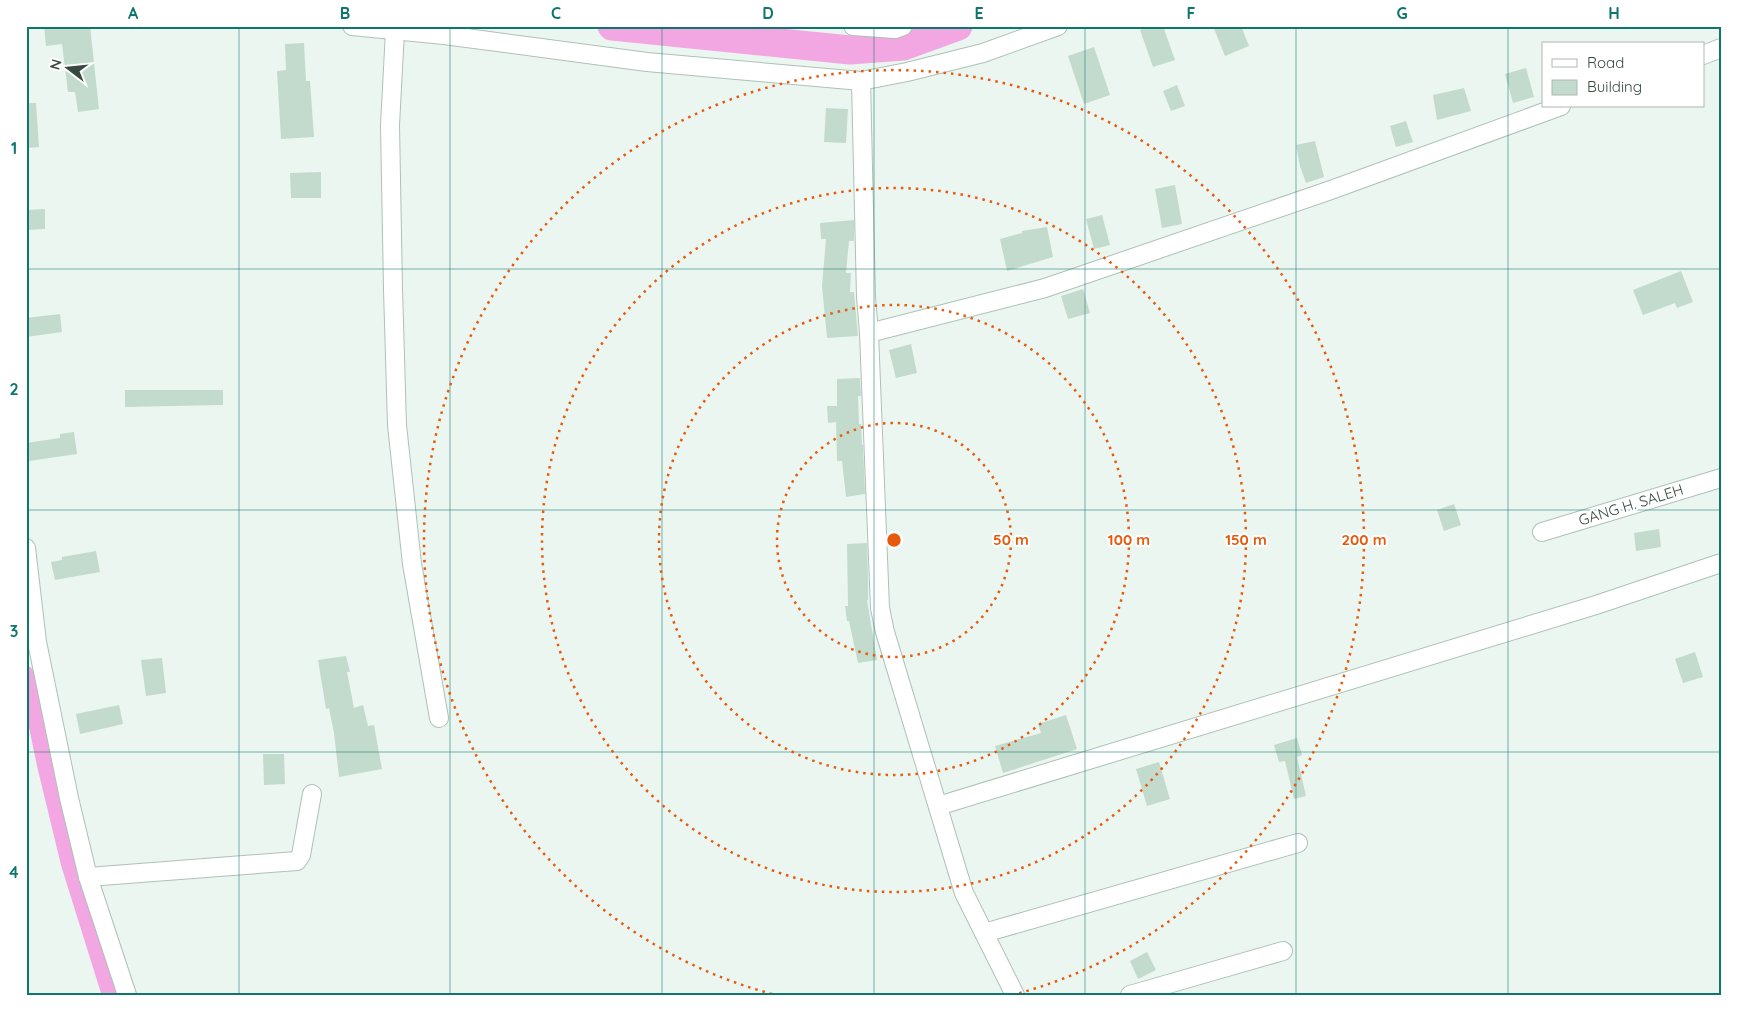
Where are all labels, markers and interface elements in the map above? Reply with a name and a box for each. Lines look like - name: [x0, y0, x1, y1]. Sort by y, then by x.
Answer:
- text: A: [128, 3, 139, 23]
- text: B: [340, 3, 350, 23]
- text: C: [551, 3, 561, 23]
- text: D: [762, 3, 774, 23]
- text: E: [974, 3, 984, 23]
- text: F: [1187, 3, 1196, 23]
- text: G: [1396, 3, 1408, 23]
- text: H: [1608, 3, 1620, 23]
- north arrow: [42, 42, 92, 92]
- legend: [1542, 42, 1704, 108]
- text: Road: [1587, 53, 1624, 72]
- text: N: [45, 57, 66, 72]
- text: Building: [1587, 77, 1642, 96]
- text: 1: [11, 138, 17, 158]
- text: 2: [9, 379, 19, 399]
- street label: GANG H. SALEH: [1576, 480, 1686, 529]
- text: 50 m: [993, 530, 1029, 549]
- text: 100 m: [1108, 530, 1150, 549]
- text: 150 m: [1225, 530, 1267, 549]
- text: 200 m: [1342, 530, 1387, 549]
- centre of rings: [885, 531, 903, 549]
- text: 3: [10, 621, 18, 641]
- text: 4: [9, 862, 19, 882]

